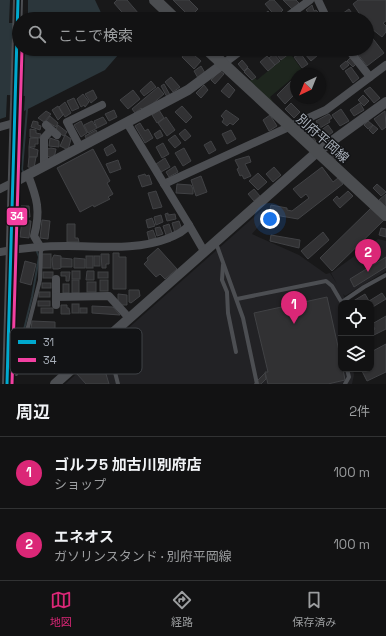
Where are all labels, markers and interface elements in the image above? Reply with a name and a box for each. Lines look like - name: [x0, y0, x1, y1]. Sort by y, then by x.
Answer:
- search box: [12, 12, 374, 56]
- icon: search: [26, 23, 48, 45]
- text: ここで検索: [58, 26, 133, 45]
- north arrow: [290, 68, 326, 104]
- street label: 別府平岡線: [293, 110, 353, 166]
- line badge: 34: [6, 207, 28, 226]
- text: 34: [10, 209, 24, 223]
- your location: [260, 209, 280, 229]
- pin: 2: [355, 239, 381, 272]
- pin: 1: [281, 291, 307, 324]
- map controls: [338, 300, 374, 372]
- button: locate: [338, 300, 374, 336]
- legend: [10, 328, 142, 374]
- text: 31: [43, 335, 54, 349]
- button: layers: [338, 336, 374, 372]
- text: 34: [43, 353, 57, 367]
- text: 周辺: [16, 401, 50, 423]
- text: 2件: [349, 403, 370, 420]
- text: ゴルフ5 加古川別府店: [54, 455, 202, 474]
- text: 1: [26, 464, 32, 481]
- text: 100 m: [333, 464, 370, 481]
- text: ショップ: [54, 476, 106, 493]
- text: エネオス: [54, 527, 114, 546]
- text: 2: [25, 536, 33, 553]
- text: 100 m: [333, 536, 370, 553]
- text: ガソリンスタンド · 別府平岡線: [54, 548, 232, 565]
- tab: 地図: [50, 589, 72, 629]
- tab: 経路: [171, 589, 193, 629]
- tab: 保存済み: [292, 589, 336, 629]

